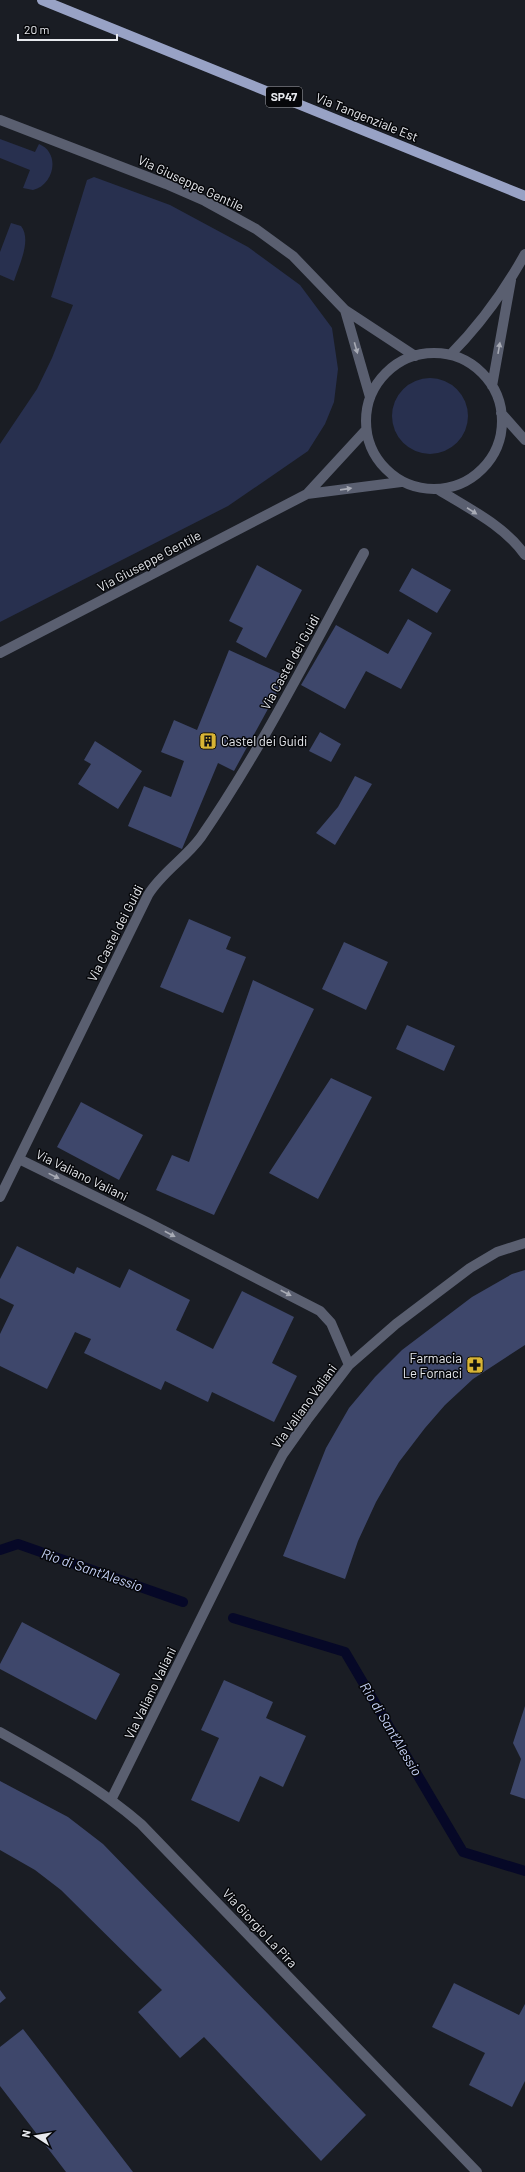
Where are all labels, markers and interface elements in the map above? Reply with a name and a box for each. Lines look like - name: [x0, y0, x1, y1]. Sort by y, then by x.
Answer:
- scale bar: [18, 16, 117, 42]
- text: 20 m: [24, 22, 50, 36]
- road number: SP47: [266, 87, 302, 107]
- street label: Via Tangenziale Est: [313, 89, 421, 145]
- street label: Via Giuseppe Gentile: [135, 151, 247, 215]
- one-way arrow: [353, 342, 359, 354]
- one-way arrow: [496, 342, 502, 354]
- one-way arrow: [340, 486, 352, 492]
- one-way arrow: [467, 507, 477, 515]
- street label: Via Giuseppe Gentile: [94, 527, 204, 595]
- street label: Via Castel dei Guidi: [257, 612, 323, 712]
- building icon: Castel dei Guidi: [198, 731, 218, 751]
- place label: Castel dei Guidi: [221, 733, 307, 749]
- street label: Via Castel dei Guidi: [84, 882, 146, 984]
- street label: Via Valiano Valiani: [33, 1146, 131, 1204]
- one-way arrow: [48, 1173, 59, 1179]
- one-way arrow: [164, 1230, 176, 1237]
- one-way arrow: [280, 1290, 291, 1296]
- place label: Farmacia Le Fornaci: [403, 1350, 462, 1381]
- pharmacy icon: Farmacia Le Fornaci: [465, 1355, 485, 1375]
- street label: Via Valiano Valiani: [268, 1361, 340, 1451]
- water label: Rio di Sant'Alessio: [39, 1544, 145, 1595]
- street label: Via Valiano Valiani: [121, 1644, 179, 1742]
- water label: Rio di Sant'Alessio: [357, 1679, 426, 1779]
- street label: Via Giorgio La Pira: [219, 1885, 301, 1971]
- north arrow: [16, 2116, 56, 2156]
- text: N: [19, 2129, 33, 2139]

